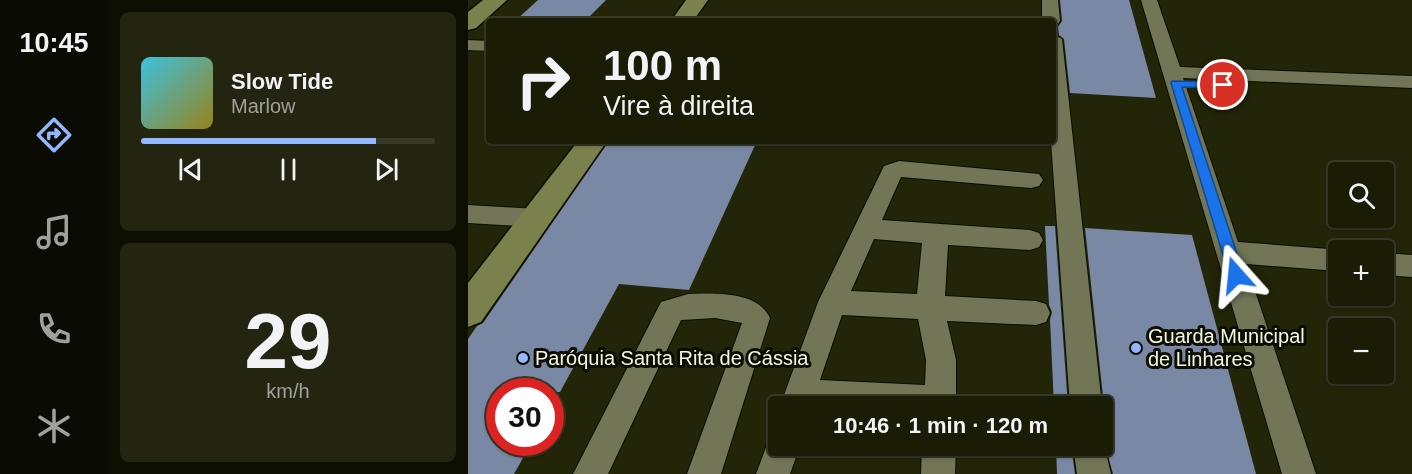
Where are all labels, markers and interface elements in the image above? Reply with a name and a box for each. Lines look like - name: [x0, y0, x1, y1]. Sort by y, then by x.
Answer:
- text: 10:45: [19, 28, 89, 58]
- icon: right: [504, 42, 582, 120]
- text: 100 m: [603, 42, 722, 89]
- pin: [1197, 59, 1248, 110]
- icon: arrive: [1206, 68, 1239, 101]
- text: Slow Tide: [231, 69, 333, 94]
- text: Vire à direita: [603, 91, 754, 121]
- text: Marlow: [231, 95, 295, 117]
- icon: directions: [33, 114, 75, 156]
- icon: previous: [174, 153, 207, 186]
- icon: pause: [272, 153, 305, 186]
- icon: next: [370, 153, 403, 186]
- map controls: [1328, 162, 1394, 384]
- button: search: [1328, 162, 1394, 228]
- icon: music: [33, 211, 75, 253]
- button: +: [1328, 240, 1394, 306]
- position arrow: [1204, 243, 1268, 307]
- text: 29: [245, 297, 331, 385]
- icon: phone: [33, 308, 75, 350]
- button: −: [1328, 318, 1394, 384]
- place label: Guarda Municipal de Linhares: [1148, 325, 1305, 370]
- marker: Guarda Municipal de Linhares: [1129, 341, 1143, 355]
- place label: Paróquia Santa Rita de Cássia: [535, 347, 809, 369]
- marker: Paróquia Santa Rita de Cássia: [516, 351, 530, 365]
- speed limit sign: 30: [486, 378, 564, 456]
- text: km/h: [266, 380, 310, 402]
- icon: climate: [33, 405, 75, 447]
- text: 10:46 · 1 min · 120 m: [833, 413, 1048, 438]

